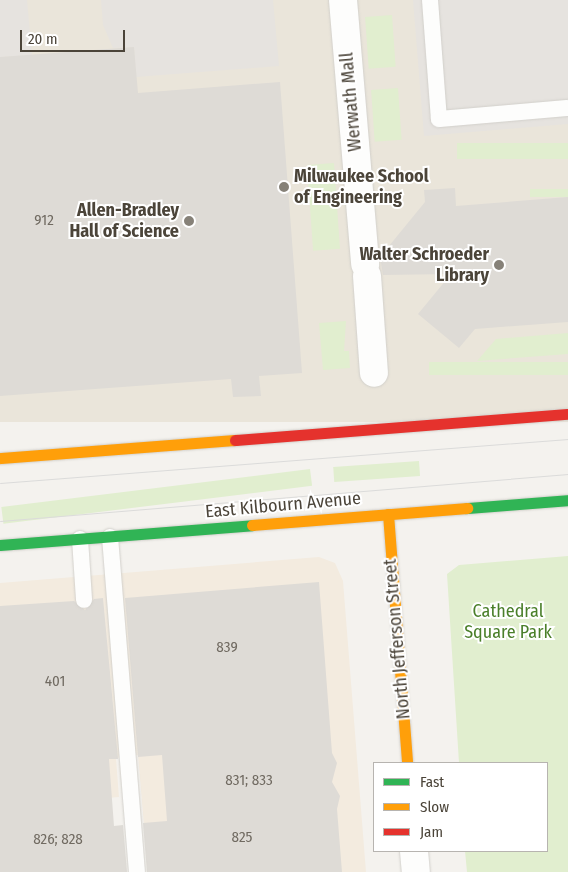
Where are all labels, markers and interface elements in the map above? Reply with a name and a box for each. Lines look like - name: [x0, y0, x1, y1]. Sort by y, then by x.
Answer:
- scale bar: [22, 20, 128, 52]
- text: 20 m: [28, 30, 58, 48]
- street label: Werwath Mall: [336, 52, 366, 152]
- place label: Milwaukee School of Engineering: [294, 166, 429, 208]
- marker: Milwaukee School of Engineering: [278, 181, 290, 193]
- place label: Allen-Bradley Hall of Science: [70, 200, 179, 242]
- house number: 912: [34, 212, 54, 230]
- marker: Allen-Bradley Hall of Science: [183, 215, 195, 227]
- place label: Walter Schroeder Library: [360, 244, 489, 286]
- marker: Walter Schroeder Library: [493, 259, 505, 271]
- street label: East Kilbourn Avenue: [204, 487, 362, 523]
- street label: North Jefferson Street: [379, 558, 415, 720]
- park label: Cathedral Square Park: [464, 601, 552, 644]
- house number: 839: [216, 639, 238, 657]
- house number: 401: [45, 673, 65, 691]
- legend: [373, 762, 548, 852]
- house number: 831; 833: [225, 772, 273, 790]
- text: Fast: [420, 773, 444, 791]
- text: Slow: [420, 798, 449, 816]
- text: Jam: [420, 823, 443, 841]
- house number: 825: [232, 829, 252, 847]
- house number: 826; 828: [33, 831, 83, 849]

